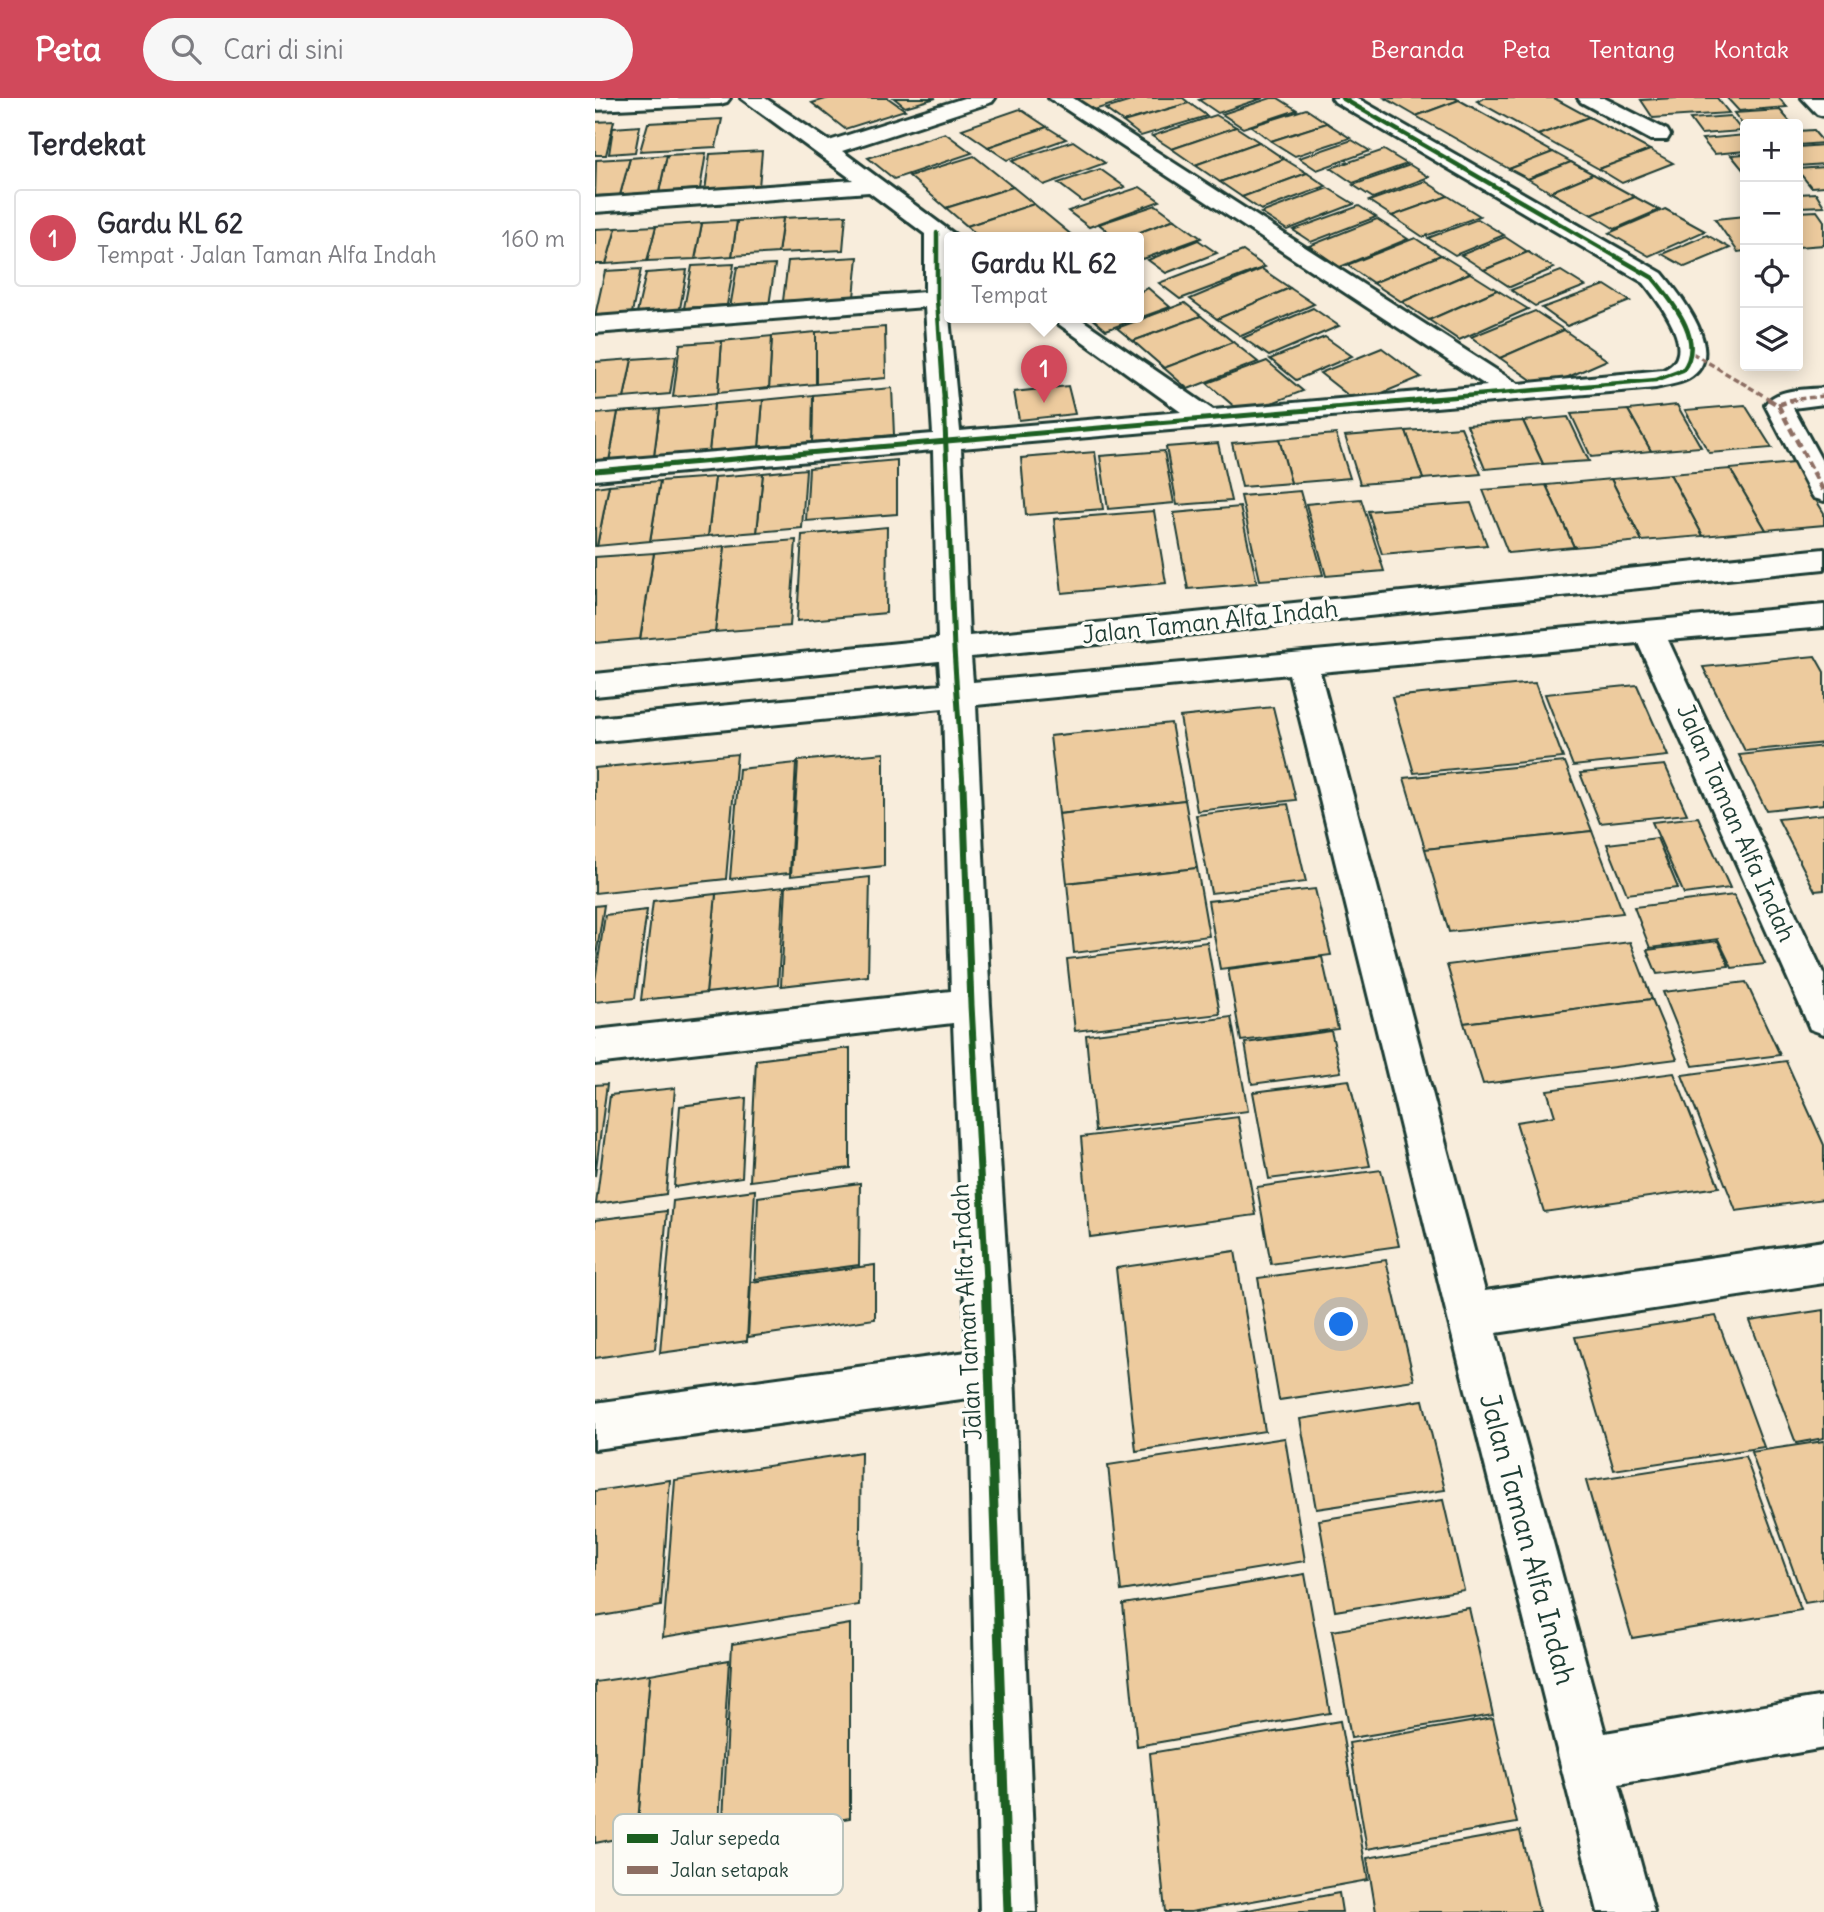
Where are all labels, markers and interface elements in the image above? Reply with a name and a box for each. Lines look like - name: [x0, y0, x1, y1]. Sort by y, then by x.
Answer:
- search box: [143, 18, 633, 81]
- text: Peta: [35, 28, 101, 70]
- icon: search: [167, 30, 205, 68]
- text: Cari di sini: [223, 33, 344, 66]
- text: Beranda: [1371, 34, 1464, 64]
- text: Peta: [1502, 34, 1551, 64]
- text: Tentang: [1589, 34, 1675, 64]
- text: Kontak: [1713, 34, 1789, 64]
- map controls: [1740, 119, 1803, 371]
- button: +: [1740, 119, 1803, 182]
- text: Terdekat: [28, 125, 146, 163]
- button: −: [1740, 182, 1803, 245]
- text: Gardu KL 62: [97, 207, 243, 240]
- text: 1: [48, 224, 58, 253]
- text: 160 m: [502, 224, 565, 253]
- popup: [944, 232, 1144, 323]
- text: Tempat · Jalan Taman Alfa Indah: [97, 240, 436, 269]
- button: locate: [1740, 245, 1803, 308]
- text: Gardu KL 62: [971, 247, 1117, 280]
- text: Tempat: [971, 280, 1048, 309]
- button: layers: [1740, 308, 1803, 371]
- pin: 1: [1021, 345, 1067, 403]
- street label: Jalan Taman Alfa Indah: [1080, 593, 1339, 649]
- street label: Jalan Taman Alfa Indah: [1671, 699, 1803, 946]
- street label: Jalan Taman Alfa Indah: [944, 1183, 988, 1441]
- your location: [1324, 1307, 1358, 1341]
- street label: Jalan Taman Alfa Indah: [1472, 1389, 1584, 1689]
- legend: [613, 1814, 843, 1895]
- text: Jalur sepeda: [670, 1826, 780, 1850]
- text: Jalan setapak: [670, 1858, 789, 1882]

